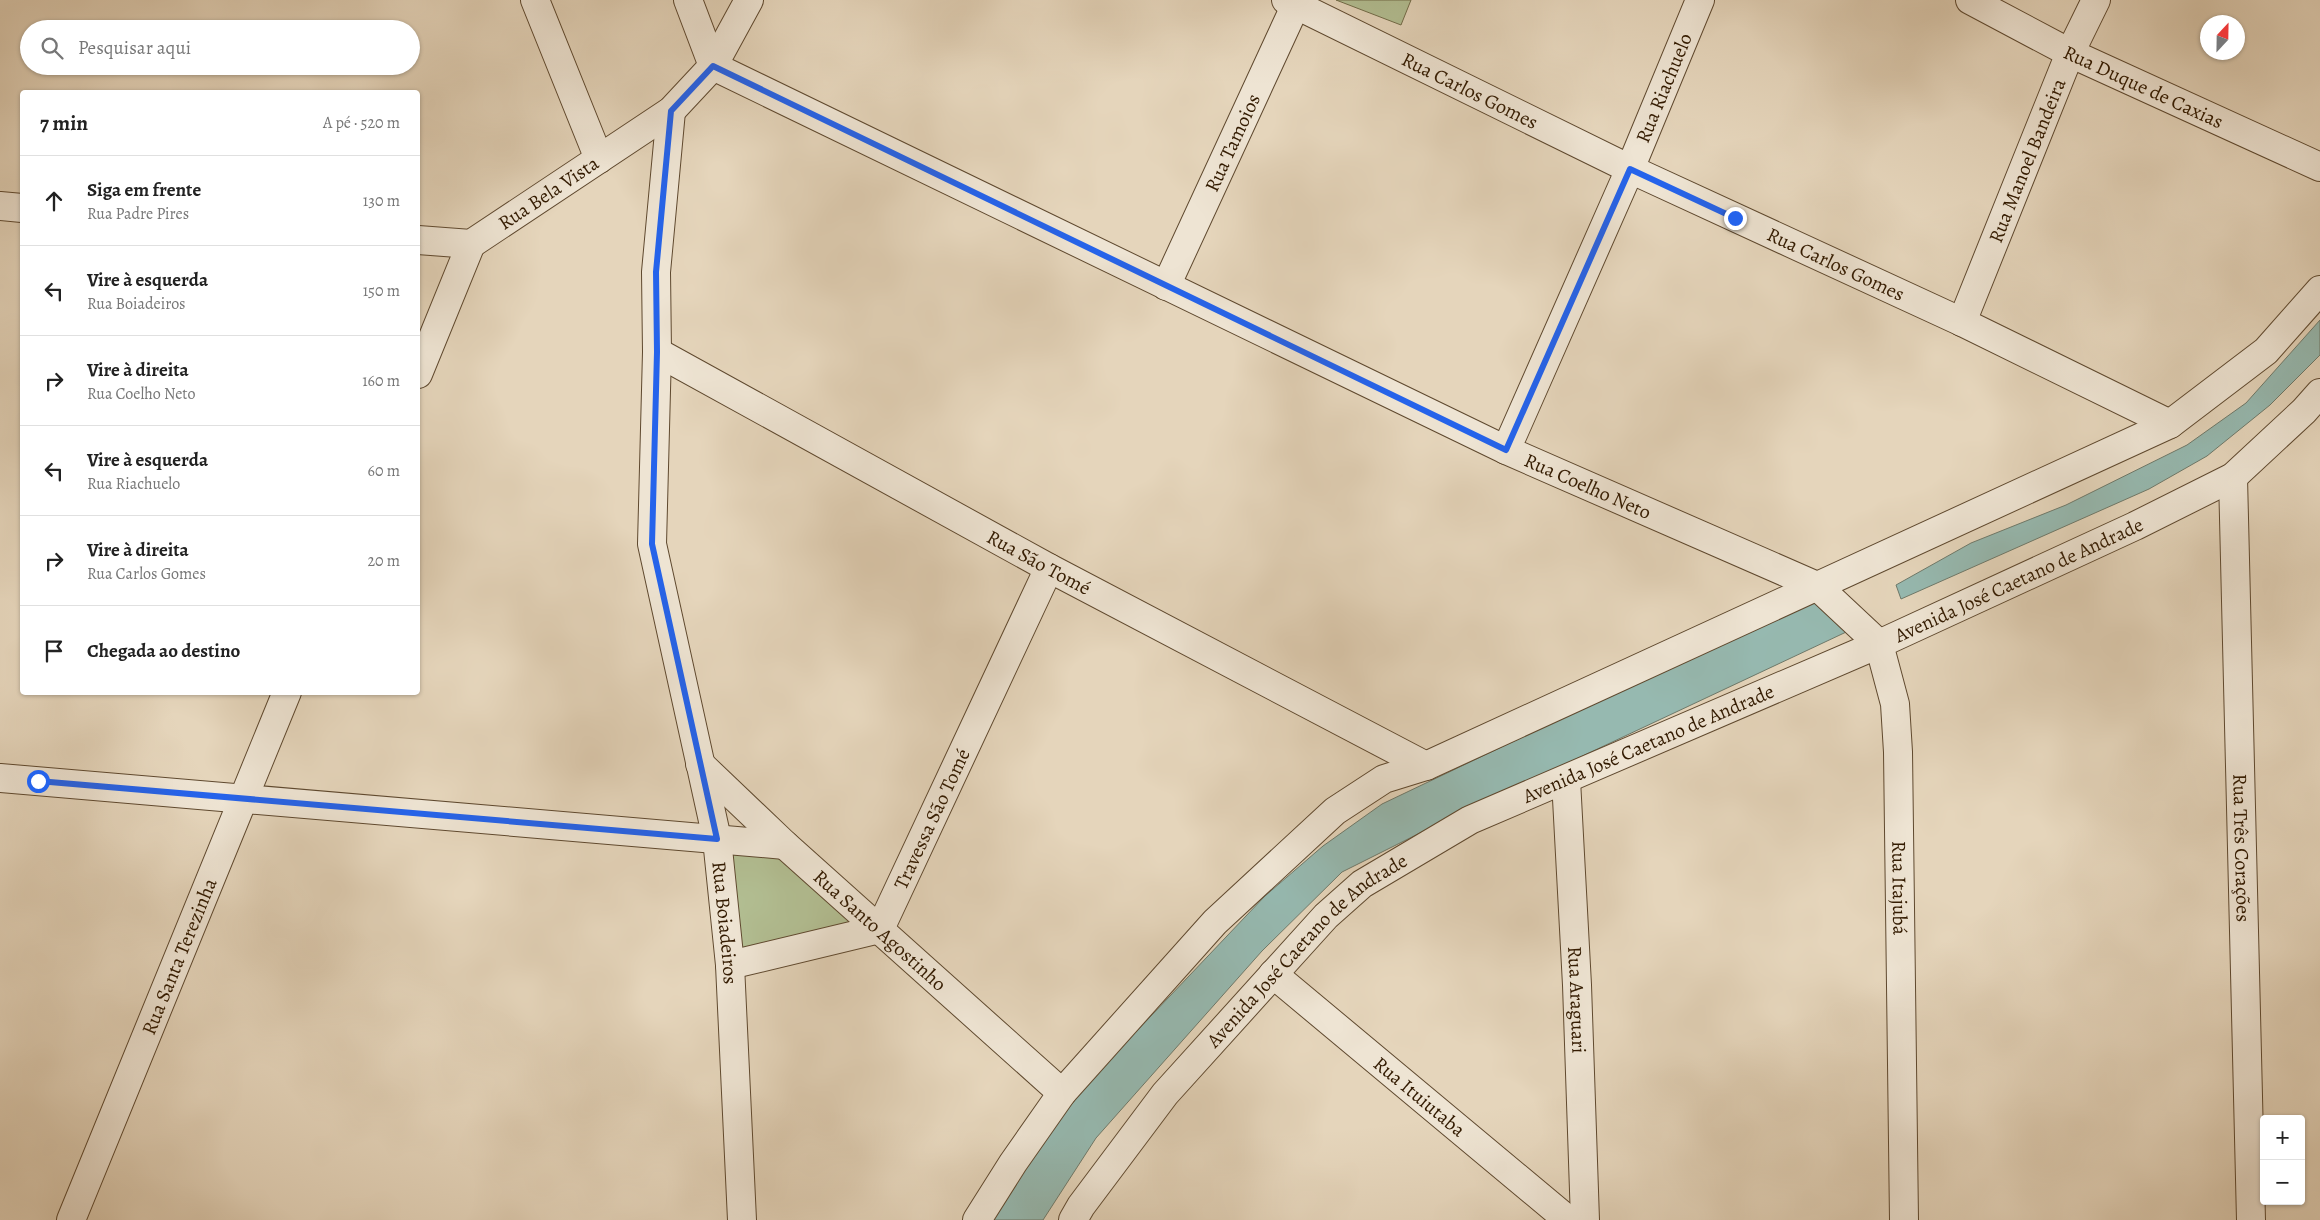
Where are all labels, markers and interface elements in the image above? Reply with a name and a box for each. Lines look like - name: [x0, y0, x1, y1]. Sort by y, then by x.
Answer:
- north arrow: [2200, 15, 2245, 60]
- search box: [20, 20, 420, 75]
- street label: Rua Riachuelo: [1629, 29, 1698, 147]
- icon: search: [38, 34, 66, 62]
- text: Pesquisar aqui: [78, 35, 191, 61]
- street label: Rua Duque de Caxias: [2059, 38, 2228, 135]
- street label: Rua Carlos Gomes: [1397, 45, 1543, 135]
- street label: Rua Manoel Bandeira: [1982, 74, 2072, 247]
- street label: Rua Tamoios: [1198, 89, 1267, 196]
- text: 7 min: [40, 109, 88, 137]
- text: A pé · 520 m: [323, 112, 400, 134]
- street label: Rua Bela Vista: [493, 149, 605, 236]
- text: Siga em frente: [87, 177, 201, 203]
- icon: ahead: [40, 187, 68, 215]
- text: 130 m: [363, 190, 400, 212]
- text: Rua Padre Pires: [87, 203, 189, 225]
- route end: [1724, 207, 1747, 230]
- street label: Rua Carlos Gomes: [1763, 221, 1909, 307]
- text: Vire à esquerda: [87, 267, 208, 293]
- icon: left: [40, 277, 68, 305]
- text: 150 m: [363, 280, 400, 302]
- text: Rua Boiadeiros: [87, 293, 186, 315]
- text: Vire à direita: [87, 357, 189, 383]
- icon: right: [40, 367, 68, 395]
- text: 160 m: [362, 370, 400, 392]
- text: Rua Coelho Neto: [87, 383, 196, 405]
- street label: Rua Coelho Neto: [1520, 446, 1656, 525]
- text: Vire à esquerda: [87, 447, 208, 473]
- icon: left: [40, 457, 68, 485]
- text: 60 m: [368, 460, 400, 482]
- text: Rua Riachuelo: [87, 473, 180, 495]
- street label: Avenida José Caetano de Andrade: [1889, 511, 2148, 649]
- street label: Rua São Tomé: [982, 523, 1096, 601]
- text: Vire à direita: [87, 537, 189, 563]
- icon: right: [40, 547, 68, 575]
- text: 20 m: [367, 550, 400, 572]
- text: Rua Carlos Gomes: [87, 563, 206, 585]
- icon: arrive: [40, 637, 68, 665]
- text: Chegada ao destino: [87, 638, 240, 664]
- street label: Avenida José Caetano de Andrade: [1518, 677, 1778, 810]
- street label: Travessa São Tomé: [887, 744, 976, 894]
- route start: [27, 770, 50, 793]
- street label: Rua Três Corações: [2227, 773, 2257, 922]
- street label: Rua Itajubá: [1886, 841, 1914, 936]
- street label: Avenida José Caetano de Andrade: [1199, 847, 1412, 1054]
- street label: Rua Boiadeiros: [706, 860, 744, 985]
- street label: Rua Santo Agostinho: [808, 863, 953, 997]
- street label: Rua Santa Terezinha: [135, 873, 223, 1039]
- street label: Rua Araguari: [1561, 945, 1593, 1054]
- street label: Rua Ituiutaba: [1368, 1050, 1472, 1143]
- map controls: [2260, 1115, 2305, 1205]
- button: +: [2260, 1115, 2305, 1160]
- button: −: [2260, 1160, 2305, 1205]

